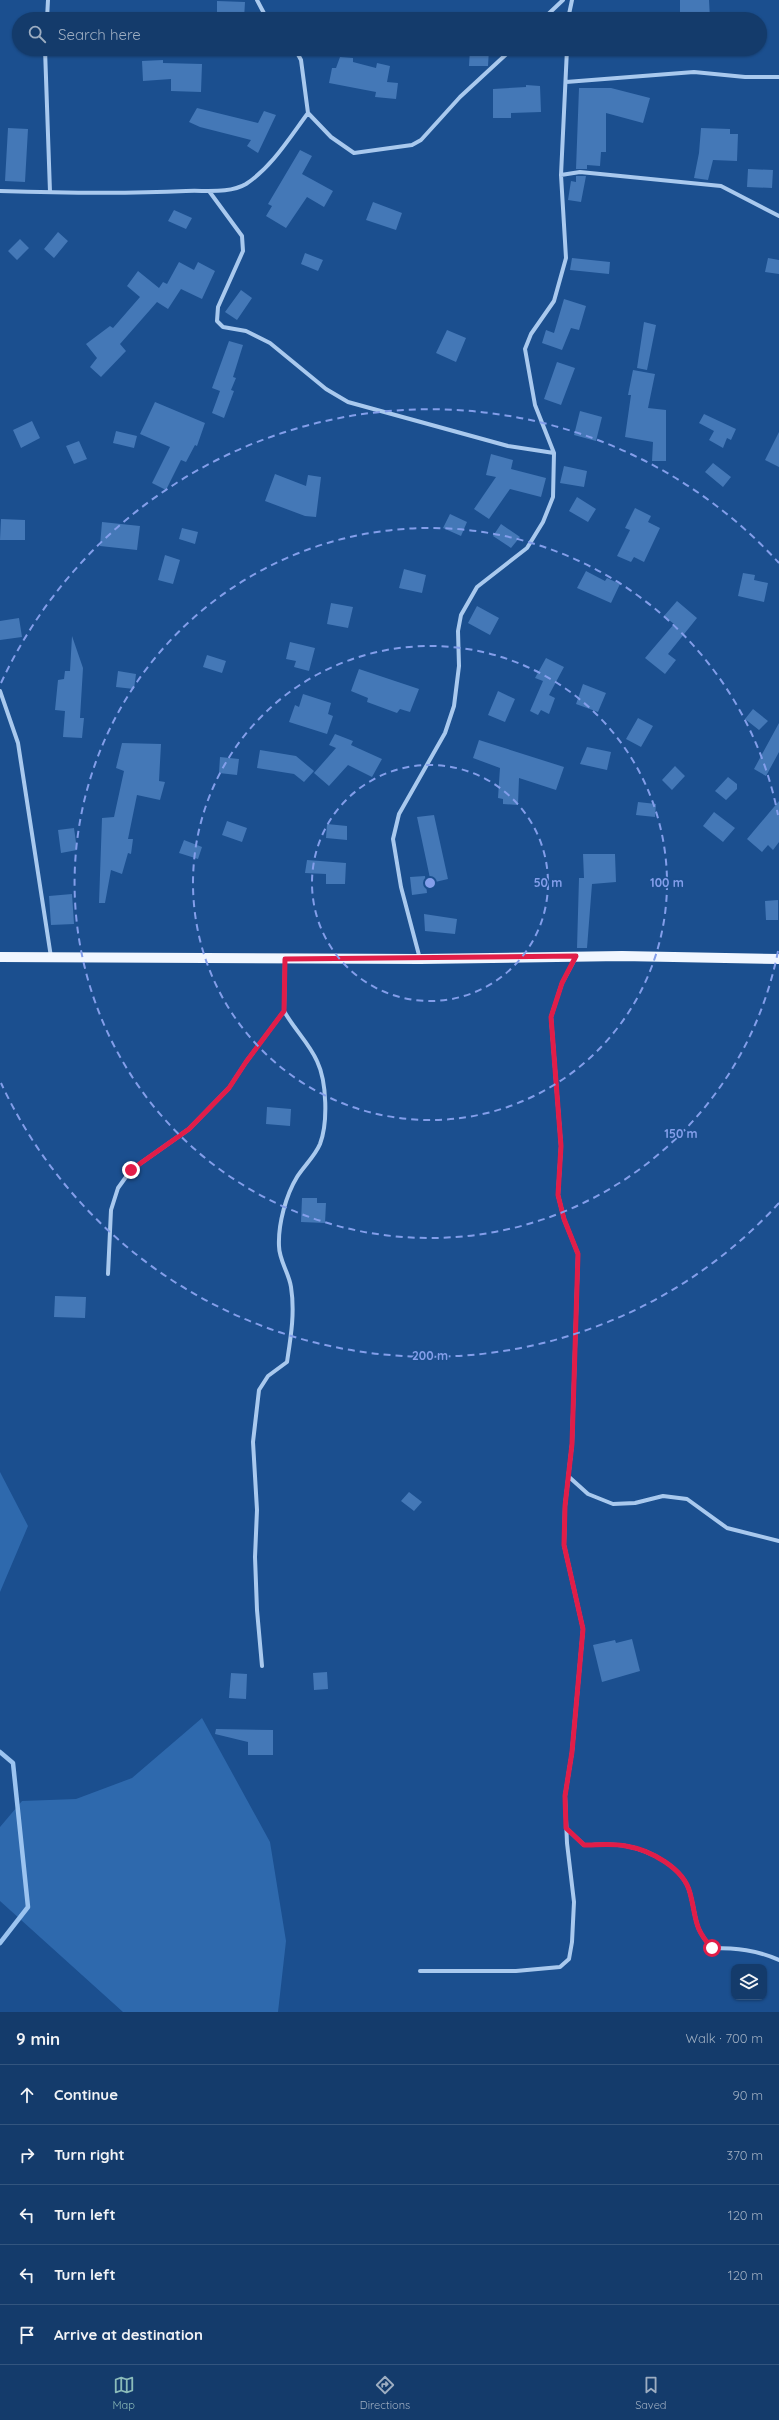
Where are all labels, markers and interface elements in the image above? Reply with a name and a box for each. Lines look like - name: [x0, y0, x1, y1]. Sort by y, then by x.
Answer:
- search box: [12, 12, 767, 56]
- icon: search: [26, 23, 48, 45]
- text: Search here: [58, 25, 141, 44]
- text: 50 m: [534, 875, 562, 890]
- text: 100 m: [650, 875, 684, 890]
- centre of rings: [423, 876, 437, 890]
- text: 150 m: [664, 1126, 698, 1141]
- route end: [122, 1161, 140, 1179]
- text: 200 m: [412, 1348, 448, 1363]
- route start: [703, 1939, 721, 1957]
- map controls: [731, 1964, 767, 2000]
- button: layers: [731, 1964, 767, 2000]
- text: 9 min: [16, 2028, 60, 2049]
- text: Walk · 700 m: [686, 2030, 763, 2046]
- icon: ahead: [16, 2084, 38, 2106]
- text: Continue: [54, 2085, 118, 2104]
- text: 90 m: [733, 2087, 763, 2103]
- icon: right: [16, 2144, 38, 2166]
- text: Turn right: [54, 2145, 125, 2164]
- text: 370 m: [726, 2147, 763, 2163]
- icon: left: [16, 2204, 38, 2226]
- text: Turn left: [54, 2205, 116, 2224]
- text: 120 m: [728, 2207, 763, 2223]
- icon: left: [16, 2264, 38, 2286]
- text: Turn left: [54, 2265, 116, 2284]
- text: 120 m: [728, 2267, 763, 2283]
- icon: arrive: [16, 2324, 38, 2346]
- text: Arrive at destination: [54, 2325, 203, 2344]
- tab: Map: [112, 2374, 135, 2412]
- tab: Directions: [360, 2374, 410, 2412]
- tab: Saved: [635, 2374, 667, 2412]

